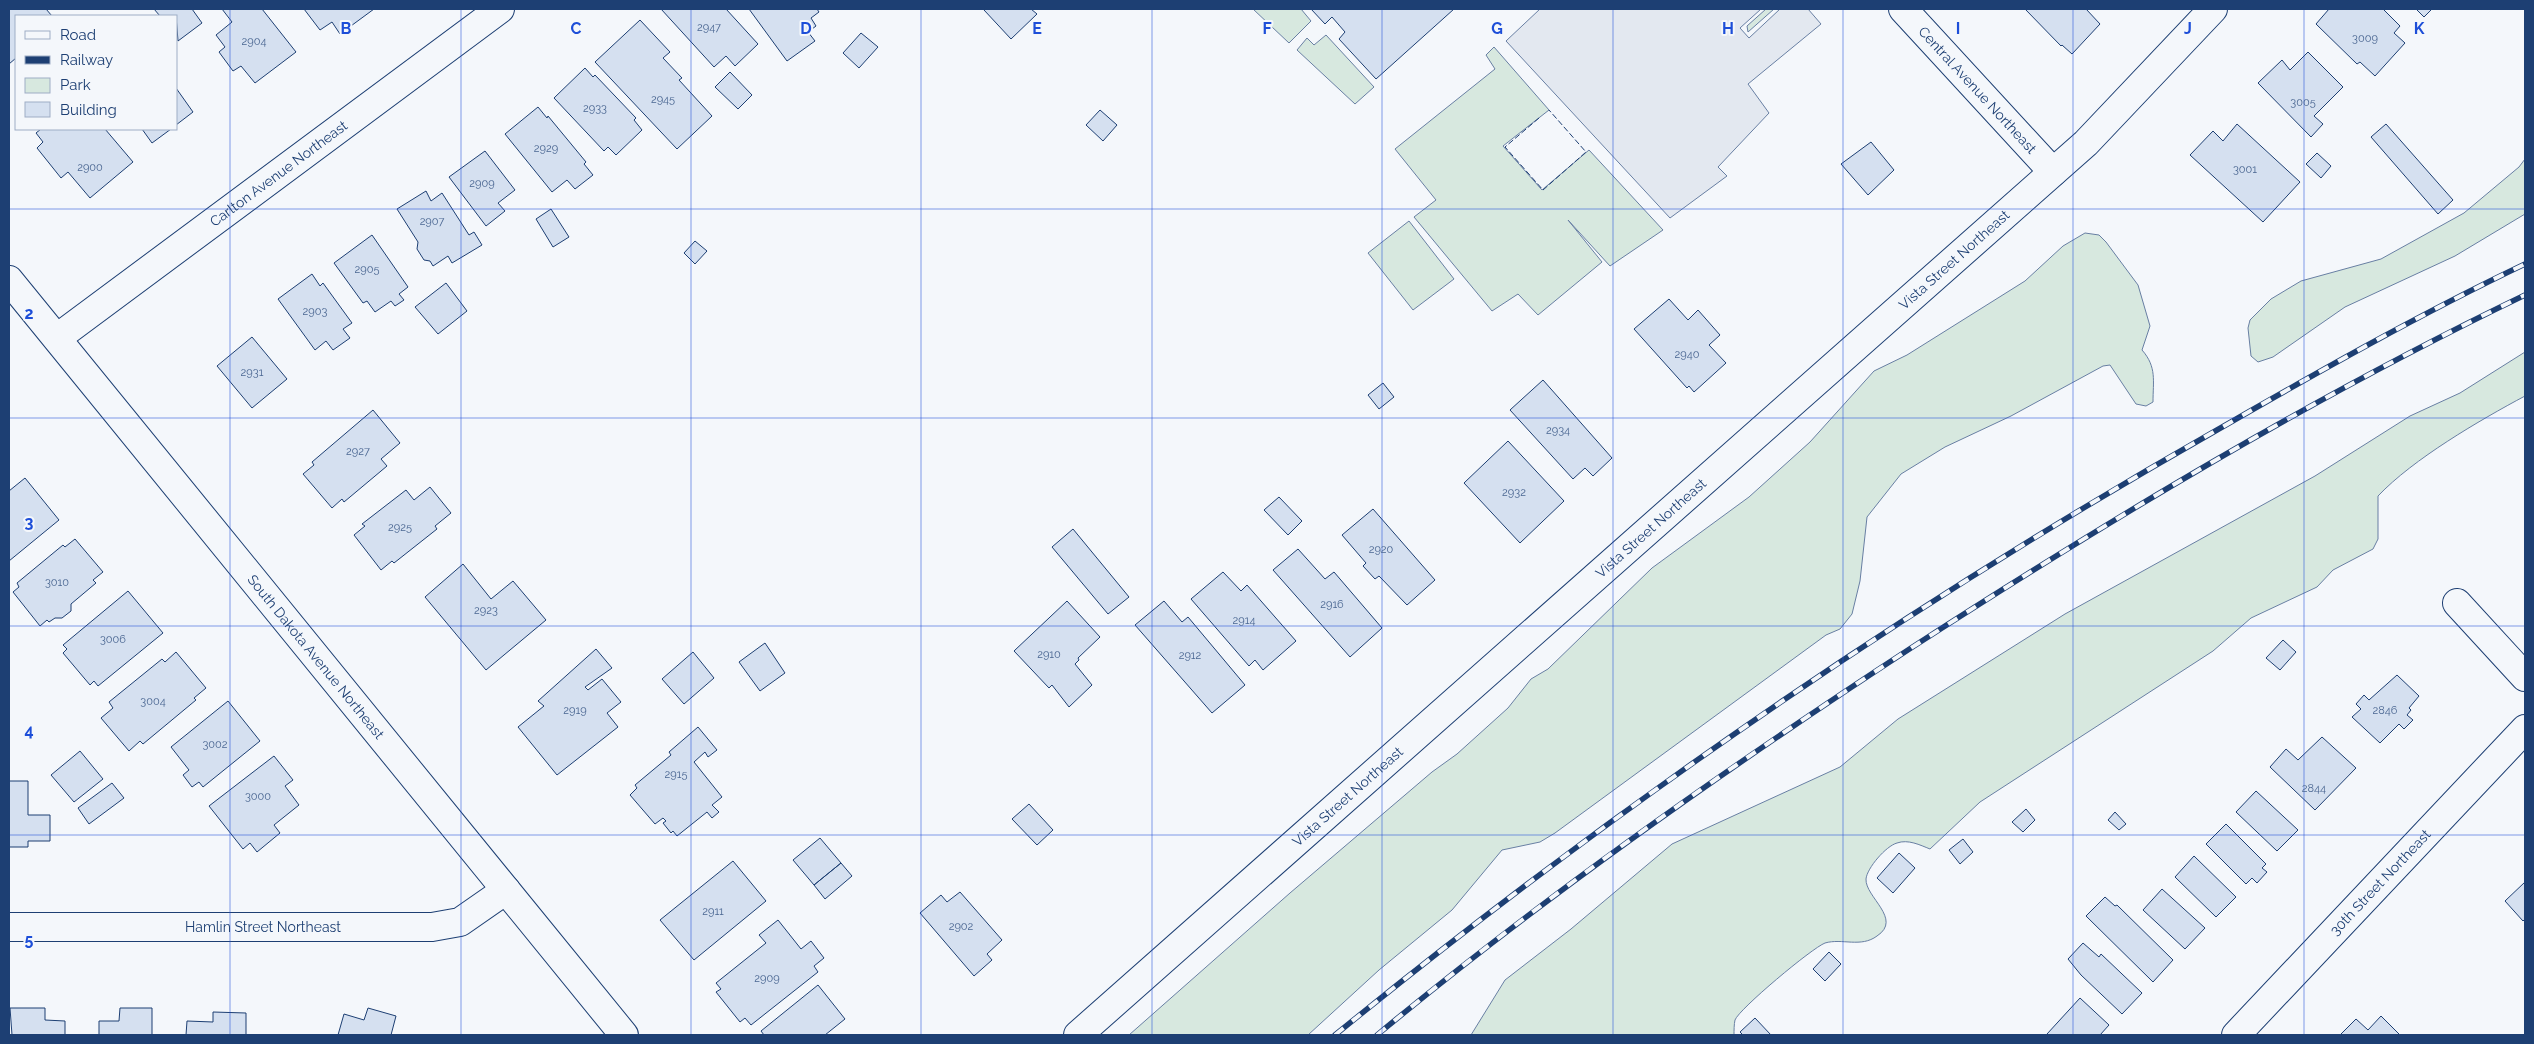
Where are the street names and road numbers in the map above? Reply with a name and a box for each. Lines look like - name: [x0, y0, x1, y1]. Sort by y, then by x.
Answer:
- street label: Central Avenue Northeast: [1915, 23, 2040, 157]
- street label: Carlton Avenue Northeast: [207, 117, 351, 230]
- street label: Vista Street Northeast: [1896, 206, 2013, 313]
- street label: Vista Street Northeast: [1592, 475, 1710, 581]
- street label: South Dakota Avenue Northeast: [244, 572, 388, 742]
- street label: Vista Street Northeast: [1289, 743, 1406, 849]
- street label: 30th Street Northeast: [2327, 826, 2434, 938]
- street label: Hamlin Street Northeast: [185, 919, 341, 935]

